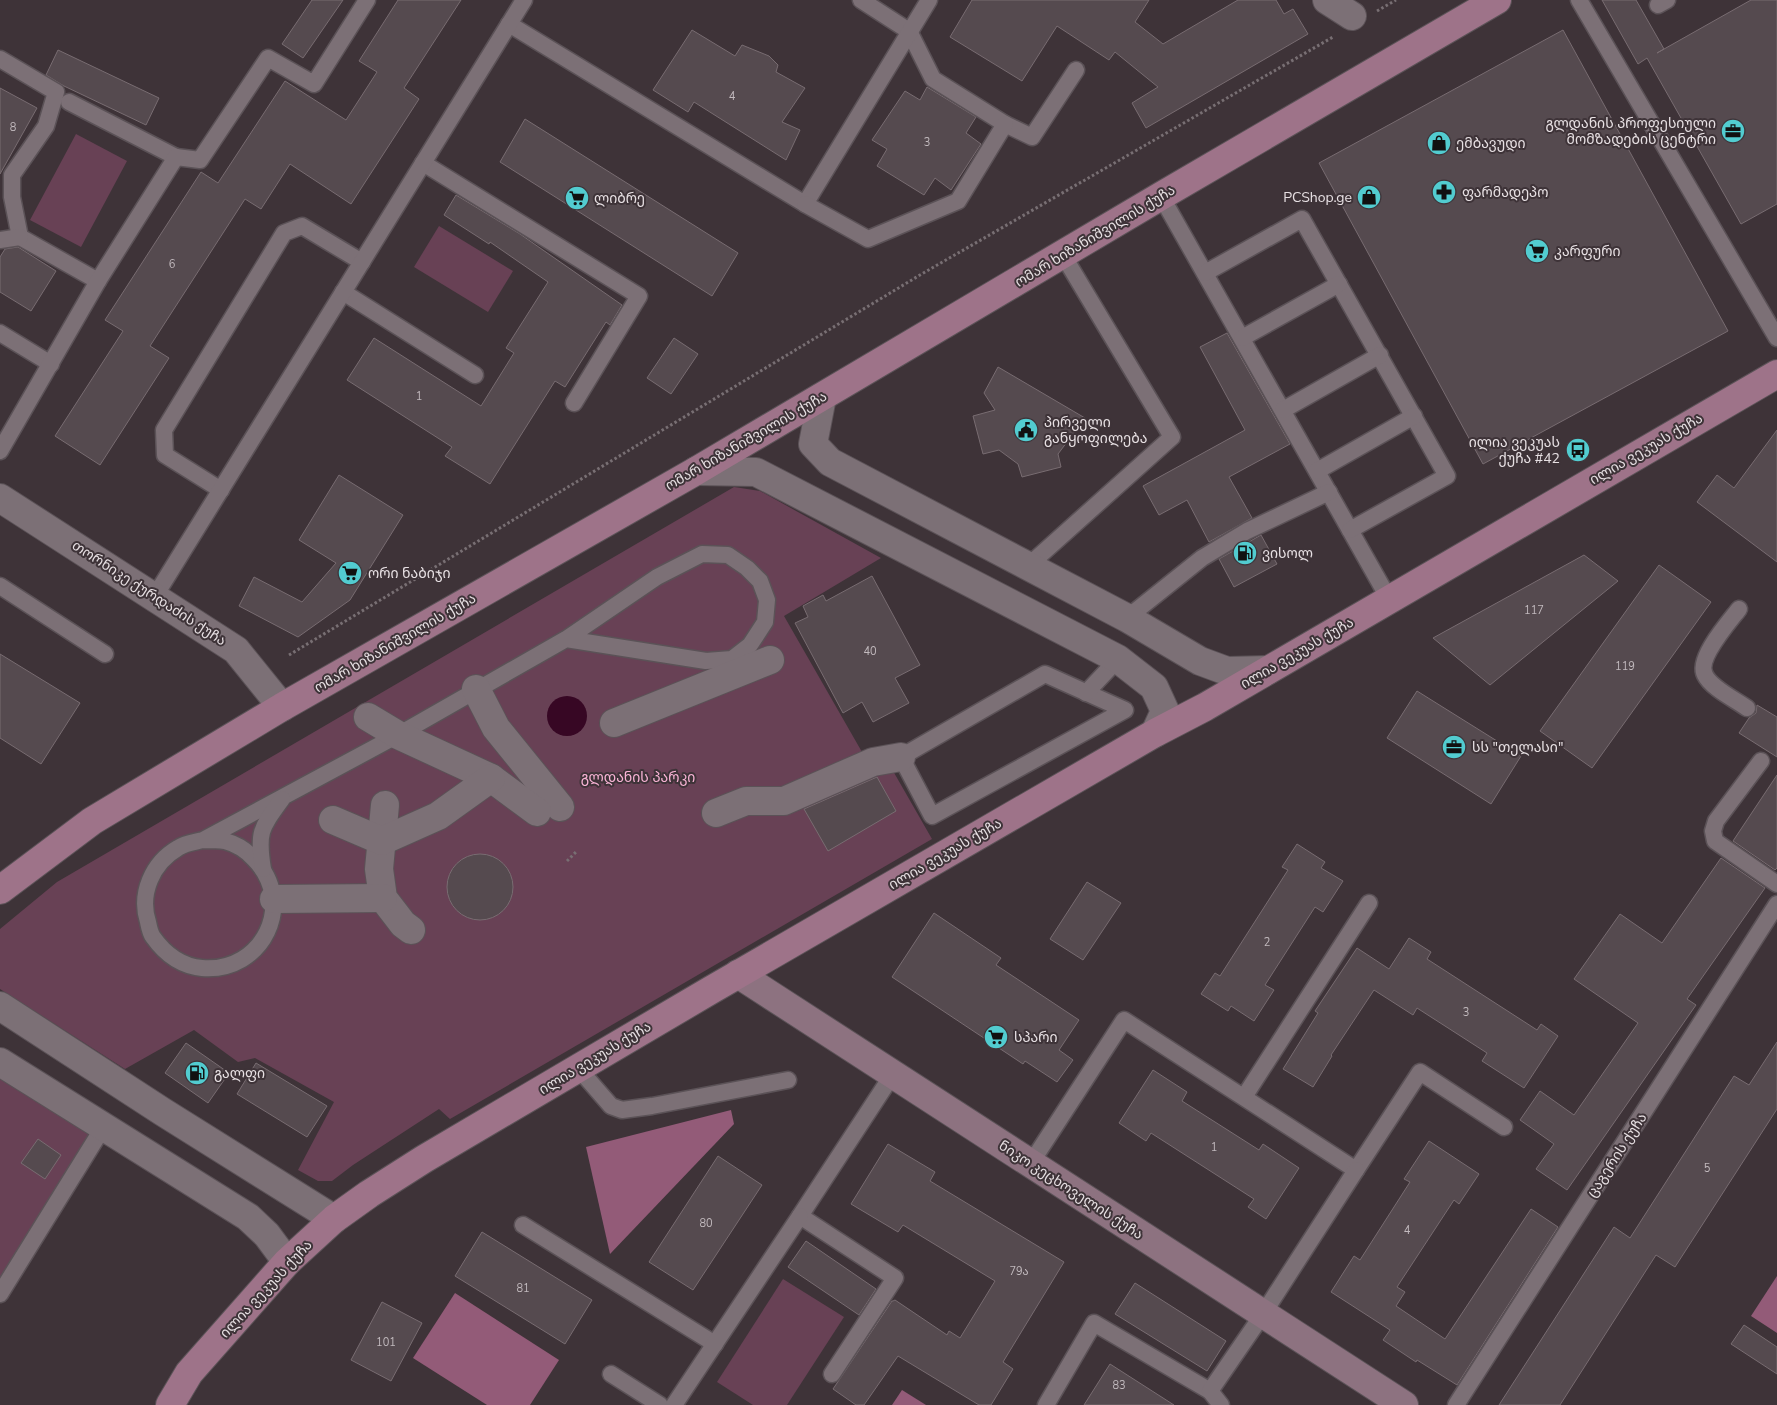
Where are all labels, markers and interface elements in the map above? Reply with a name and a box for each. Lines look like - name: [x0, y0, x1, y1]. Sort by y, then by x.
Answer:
- house number: 4: [729, 89, 736, 104]
- place label: გლდანის პროფესიული მომზადების ცენტრი: [1545, 114, 1716, 149]
- office icon: გლდანის პროფესიული მომზადების ცენტრი: [1720, 118, 1746, 144]
- house number: 8: [10, 120, 17, 135]
- shop icon: ემბავუდი: [1426, 130, 1452, 156]
- place label: ემბავუდი: [1456, 134, 1526, 153]
- house number: 3: [924, 135, 930, 150]
- pharmacy icon: ფარმადეპო: [1431, 179, 1457, 205]
- street label: ომარ ხიზანიშვილის ქუჩა: [1011, 181, 1179, 291]
- place label: ფარმადეპო: [1462, 183, 1548, 202]
- shop icon: PCShop.ge: [1356, 184, 1382, 210]
- supermarket icon: ლიბრე: [564, 185, 590, 211]
- place label: PCShop.ge: [1283, 188, 1352, 207]
- place label: ლიბრე: [594, 189, 645, 208]
- supermarket icon: კარფური: [1524, 238, 1550, 264]
- place label: კარფური: [1554, 242, 1621, 261]
- house number: 6: [169, 257, 176, 272]
- street label: ომარ ხიზანიშვილის ქუჩა: [662, 387, 830, 495]
- house number: 1: [416, 389, 422, 404]
- street label: ილია ვეკუას ქუჩა: [1586, 409, 1706, 489]
- place label: პირველი განყოფილება: [1044, 413, 1147, 448]
- public building icon: პირველი განყოფილება: [1013, 417, 1039, 443]
- place label: ილია ვეკუას ქუჩა #42: [1469, 433, 1560, 468]
- bus stop icon: ილია ვეკუას ქუჩა #42: [1565, 437, 1591, 463]
- street label: თორნიკე ქურდაძის ქუჩა: [68, 536, 230, 650]
- fuel station icon: ვისოლ: [1232, 540, 1258, 566]
- place label: ვისოლ: [1262, 544, 1313, 563]
- supermarket icon: ორი ნაბიჯი: [337, 560, 363, 586]
- place label: ორი ნაბიჯი: [368, 564, 451, 583]
- street label: ომარ ხიზანიშვილის ქუჩა: [311, 589, 479, 697]
- house number: 117: [1524, 603, 1544, 618]
- street label: ილია ვეკუას ქუჩა: [1237, 613, 1357, 693]
- house number: 40: [863, 644, 877, 659]
- house number: 119: [1615, 659, 1635, 674]
- office icon: სს "თელასი": [1441, 734, 1467, 760]
- place label: სს "თელასი": [1472, 738, 1563, 757]
- park label: გლდანის პარკი: [581, 768, 695, 787]
- street label: ილია ვეკუას ქუჩა: [885, 814, 1005, 894]
- house number: 2: [1264, 935, 1270, 950]
- house number: 3: [1463, 1005, 1469, 1020]
- street label: ილია ვეკუას ქუჩა: [535, 1017, 655, 1099]
- supermarket icon: სპარი: [983, 1024, 1009, 1050]
- place label: სპარი: [1014, 1028, 1057, 1047]
- fuel station icon: გალფი: [184, 1060, 210, 1086]
- place label: გალფი: [214, 1064, 265, 1083]
- street label: ცაგერის ქუჩა: [1583, 1109, 1651, 1201]
- street label: ნიკო კეცხოველის ქუჩა: [995, 1136, 1147, 1244]
- house number: 1: [1211, 1140, 1217, 1155]
- house number: 5: [1704, 1161, 1711, 1176]
- house number: 80: [699, 1216, 713, 1231]
- house number: 4: [1404, 1223, 1411, 1238]
- street label: ილია ვეკუას ქუჩა: [216, 1236, 316, 1342]
- house number: 79ა: [1009, 1264, 1029, 1279]
- house number: 81: [516, 1281, 530, 1296]
- house number: 101: [376, 1335, 396, 1350]
- house number: 83: [1112, 1378, 1126, 1393]

